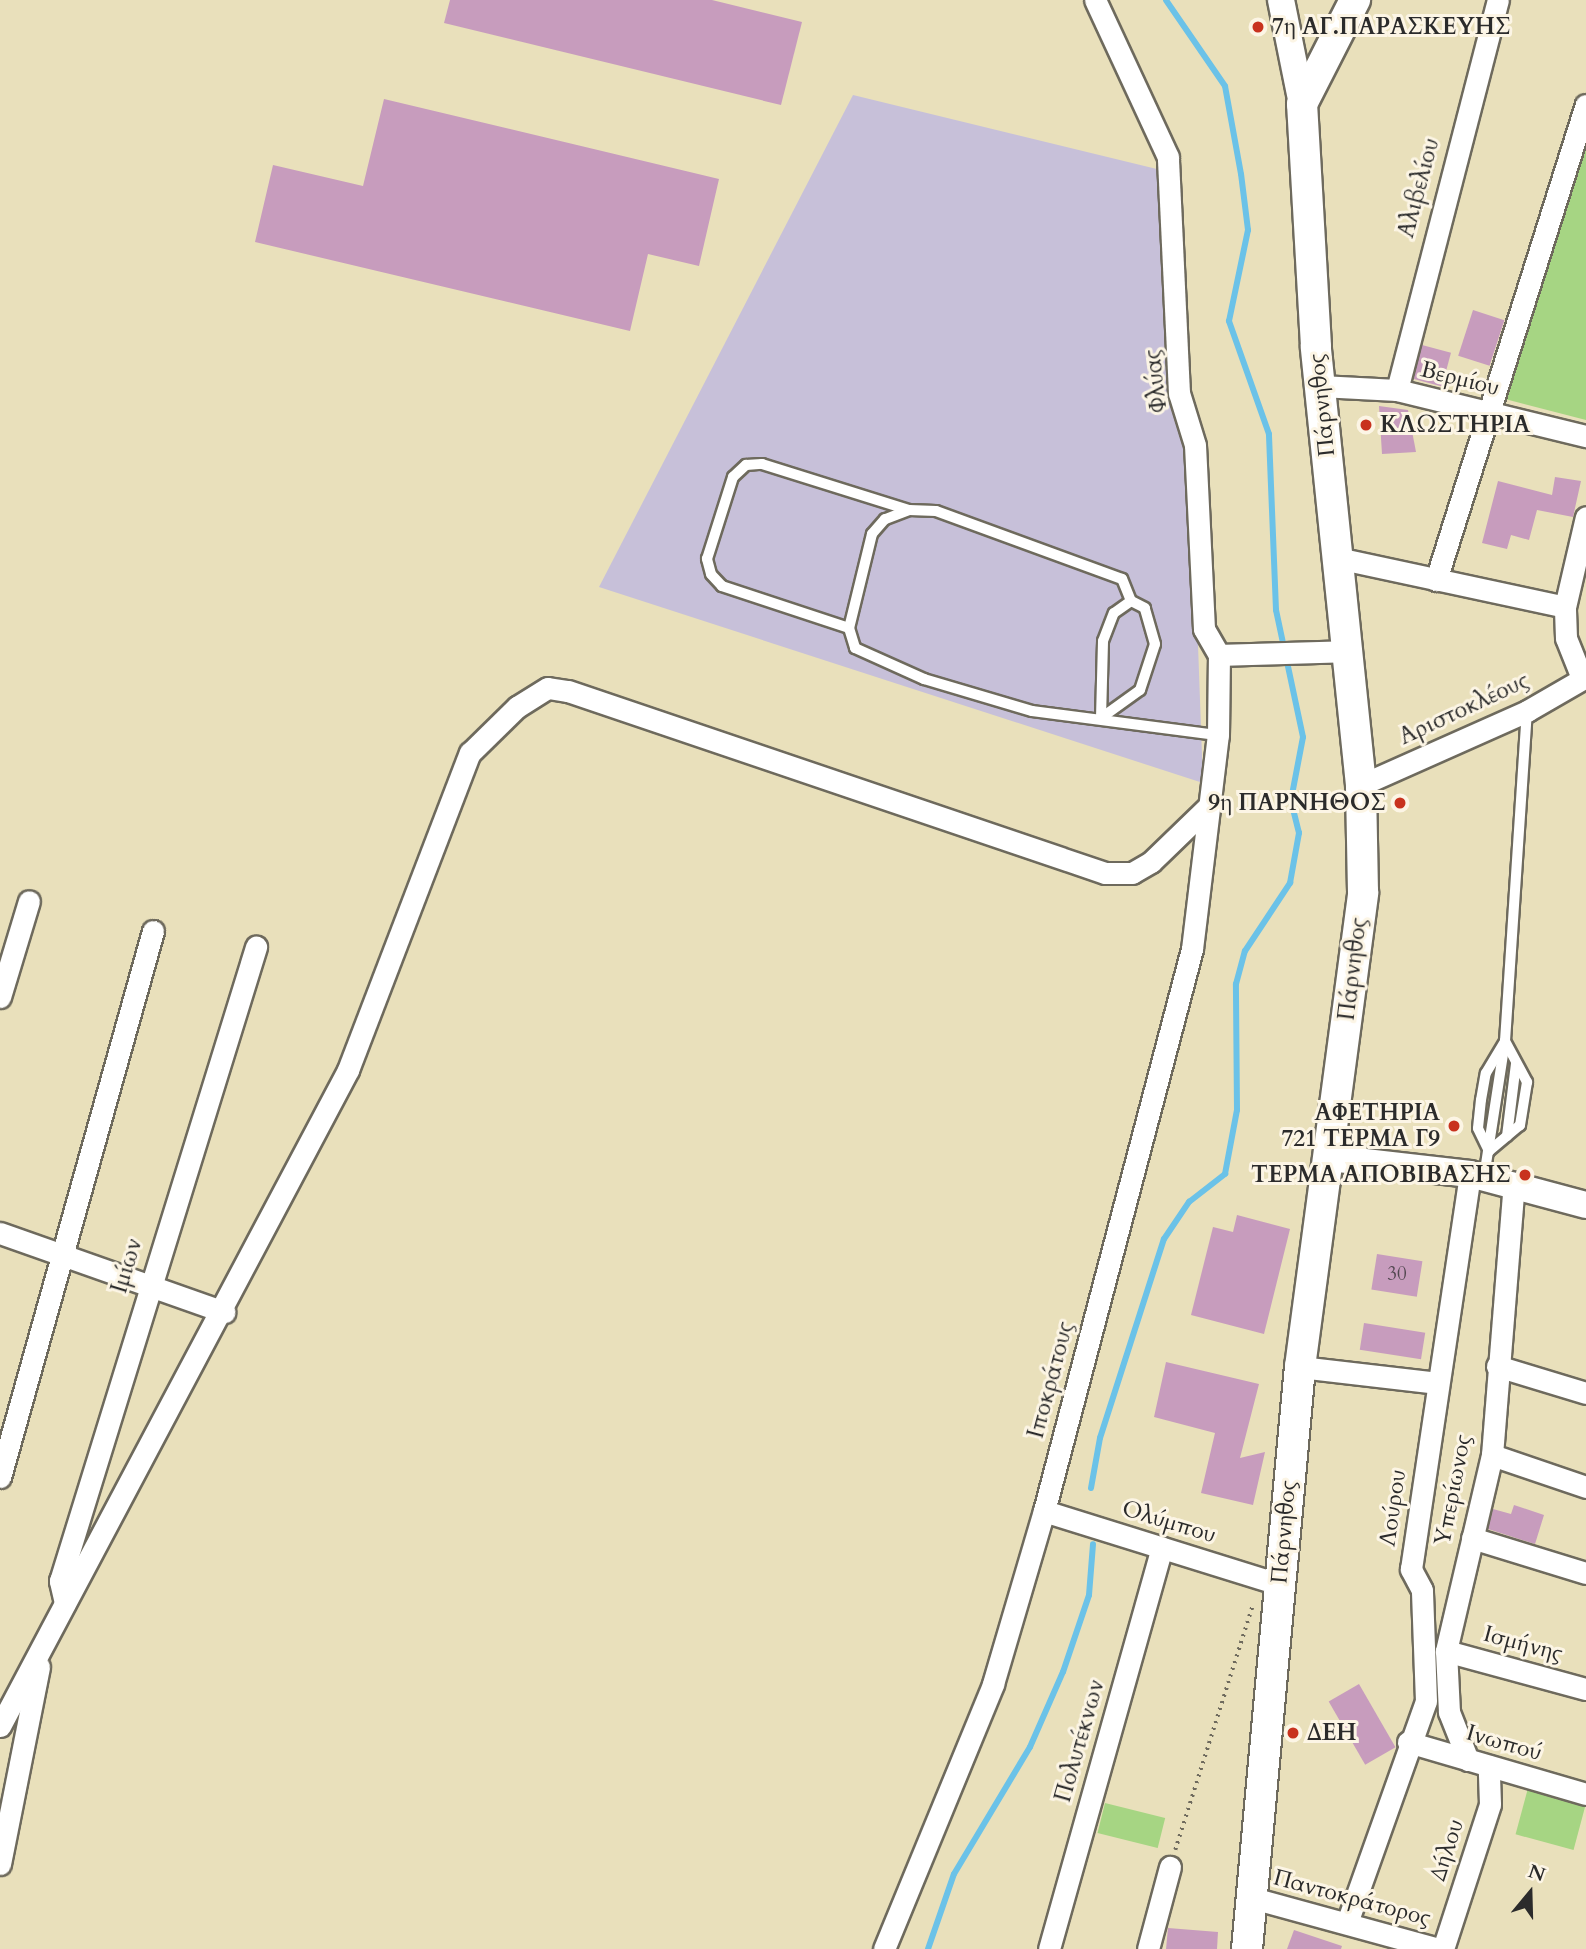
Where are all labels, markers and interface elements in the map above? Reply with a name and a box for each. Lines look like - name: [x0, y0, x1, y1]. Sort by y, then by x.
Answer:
- place label: 7η ΑΓ.ΠΑΡΑΣΚΕΥΗΣ: [1272, 13, 1511, 41]
- marker: 7η ΑΓ.ΠΑΡΑΣΚΕΥΗΣ: [1250, 19, 1266, 35]
- street label: Αλιβελίου: [1392, 135, 1446, 241]
- street label: Φλύας: [1138, 348, 1174, 414]
- street label: Πάρνηθος: [1303, 352, 1341, 458]
- street label: Βερμίου: [1418, 356, 1502, 402]
- place label: ΚΛΩΣΤΗΡΙΑ: [1380, 411, 1530, 439]
- marker: ΚΛΩΣΤΗΡΙΑ: [1358, 417, 1374, 433]
- street label: Αριστοκλέους: [1395, 667, 1533, 751]
- place label: 9η ΠΑΡΝΗΘΟΣ: [1208, 789, 1386, 817]
- marker: 9η ΠΑΡΝΗΘΟΣ: [1392, 795, 1408, 811]
- street label: Πάρνηθος: [1333, 916, 1373, 1022]
- place label: ΑΦΕΤΗΡΙΑ 721 ΤΕΡΜΑ Γ9: [1281, 1099, 1440, 1153]
- marker: ΑΦΕΤΗΡΙΑ 721 ΤΕΡΜΑ Γ9: [1446, 1118, 1462, 1134]
- place label: ΤΕΡΜΑ ΑΠΟΒΙΒΑΣΗΣ: [1251, 1161, 1511, 1189]
- marker: ΤΕΡΜΑ ΑΠΟΒΙΒΑΣΗΣ: [1517, 1167, 1533, 1183]
- street label: Ιμίων: [106, 1235, 148, 1297]
- house number: 30: [1387, 1264, 1407, 1286]
- street label: Ιποκράτους: [1022, 1319, 1080, 1441]
- street label: Υπερίωνος: [1429, 1432, 1477, 1548]
- street label: Λούρου: [1374, 1468, 1412, 1548]
- street label: Πάρνηθος: [1266, 1479, 1302, 1585]
- street label: Ολύμπου: [1119, 1495, 1219, 1549]
- street label: Ισμήνης: [1480, 1620, 1566, 1668]
- street label: Πολυτέκνων: [1049, 1677, 1111, 1805]
- place label: ΔΕΗ: [1307, 1719, 1357, 1747]
- street label: Ινωπού: [1463, 1719, 1545, 1767]
- marker: ΔΕΗ: [1285, 1725, 1301, 1741]
- street label: Δήλου: [1424, 1816, 1470, 1884]
- north arrow: [1495, 1858, 1565, 1928]
- text: N: [1525, 1858, 1549, 1888]
- street label: Παντοκράτορος: [1270, 1864, 1434, 1932]

